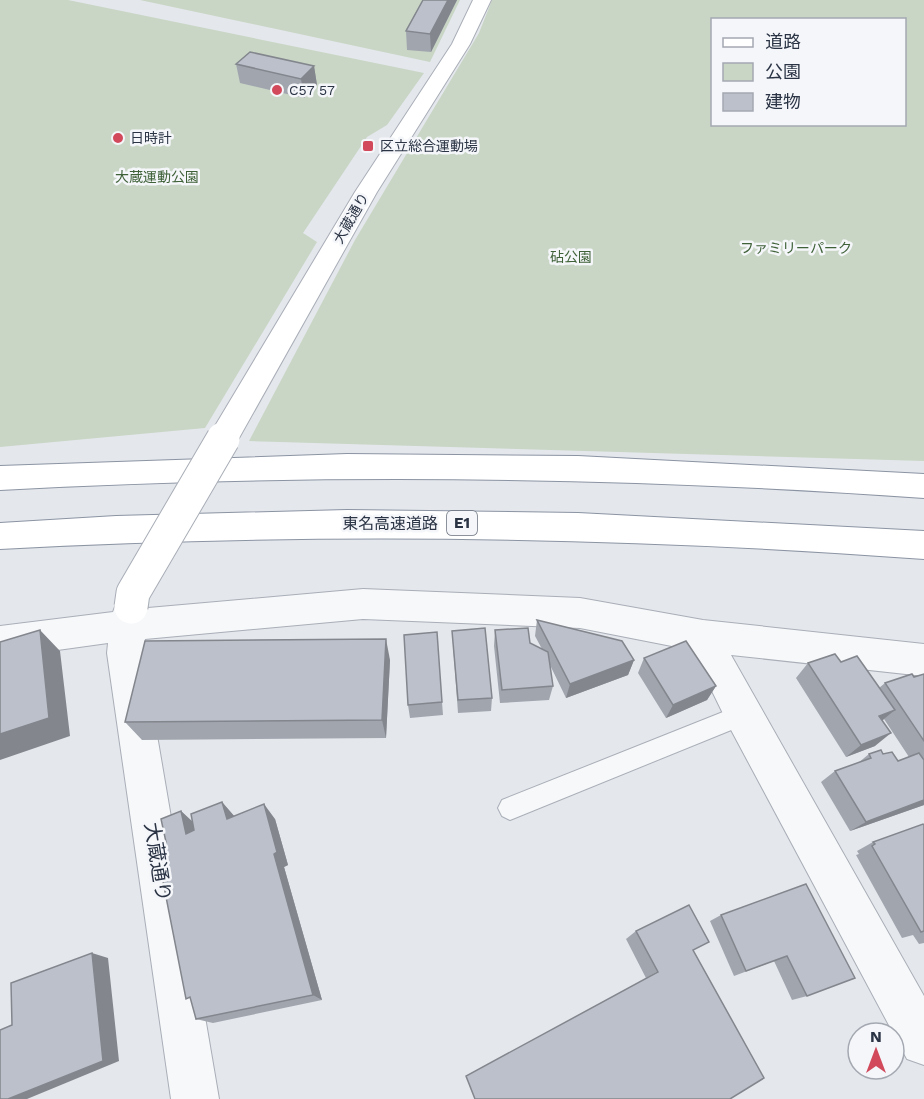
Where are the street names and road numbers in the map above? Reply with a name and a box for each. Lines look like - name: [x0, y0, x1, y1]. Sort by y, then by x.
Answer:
- street label: 大蔵通り: [330, 190, 372, 246]
- road number: E1: [447, 511, 477, 535]
- street label: 東名高速道路: [342, 514, 438, 533]
- street label: 大蔵通り: [140, 821, 176, 903]

